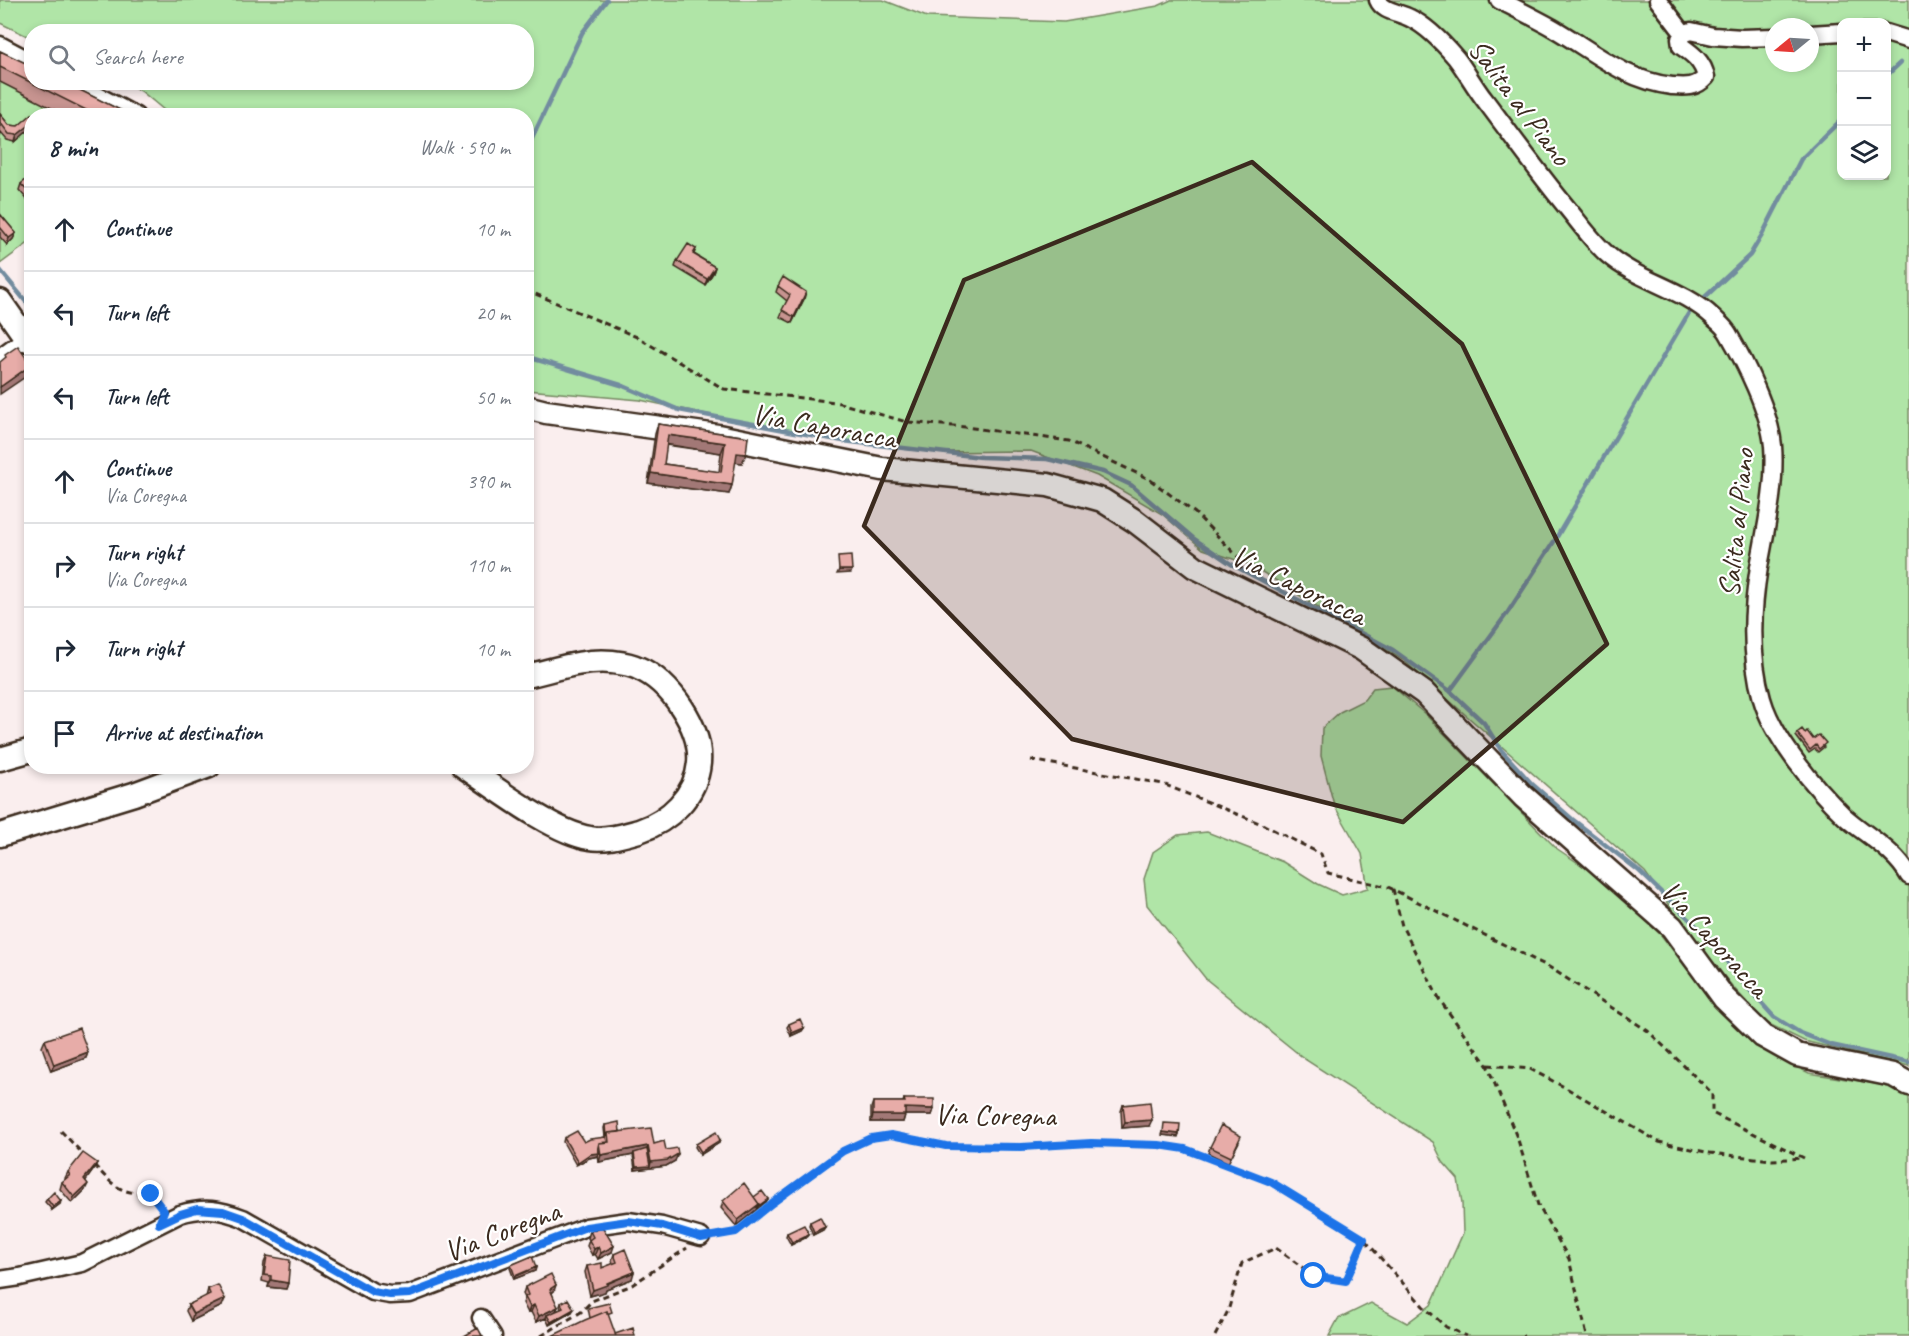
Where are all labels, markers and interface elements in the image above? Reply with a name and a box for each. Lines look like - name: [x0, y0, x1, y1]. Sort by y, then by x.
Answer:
- north arrow: [1765, 18, 1819, 72]
- map controls: [1837, 18, 1891, 180]
- button: +: [1837, 18, 1891, 72]
- search box: [24, 24, 534, 90]
- street label: Salita al Piano: [1460, 31, 1581, 174]
- icon: search: [45, 41, 78, 74]
- text: Search here: [93, 43, 183, 71]
- button: −: [1837, 72, 1891, 126]
- button: layers: [1837, 126, 1891, 180]
- text: 8 min: [48, 131, 98, 164]
- text: Walk · 590 m: [420, 135, 510, 160]
- icon: ahead: [48, 213, 81, 246]
- text: Continue: [105, 215, 171, 243]
- text: 10 m: [476, 217, 510, 242]
- icon: left: [48, 297, 81, 330]
- text: Turn left: [105, 299, 169, 327]
- text: 20 m: [476, 301, 510, 326]
- icon: left: [48, 381, 81, 414]
- text: Turn left: [105, 383, 169, 411]
- text: 50 m: [476, 385, 510, 410]
- street label: Via Caporacca: [749, 395, 901, 458]
- street label: Salita al Piano: [1709, 446, 1763, 599]
- text: Continue: [105, 455, 171, 483]
- icon: ahead: [48, 465, 81, 498]
- text: 390 m: [467, 469, 510, 494]
- text: Via Coregna: [105, 483, 186, 508]
- street label: Via Caporacca: [1225, 536, 1375, 635]
- text: Turn right: [105, 539, 182, 567]
- icon: right: [48, 549, 81, 582]
- text: 110 m: [467, 553, 510, 578]
- text: Via Coregna: [105, 567, 186, 592]
- icon: right: [48, 633, 81, 666]
- text: Turn right: [105, 635, 182, 663]
- text: 10 m: [476, 637, 510, 662]
- icon: arrive: [48, 717, 81, 750]
- text: Arrive at destination: [105, 719, 262, 747]
- street label: Via Caporacca: [1652, 872, 1780, 1008]
- street label: Via Coregna: [934, 1095, 1058, 1135]
- route end: [137, 1180, 163, 1206]
- street label: Via Coregna: [439, 1191, 567, 1270]
- route start: [1300, 1262, 1326, 1288]

